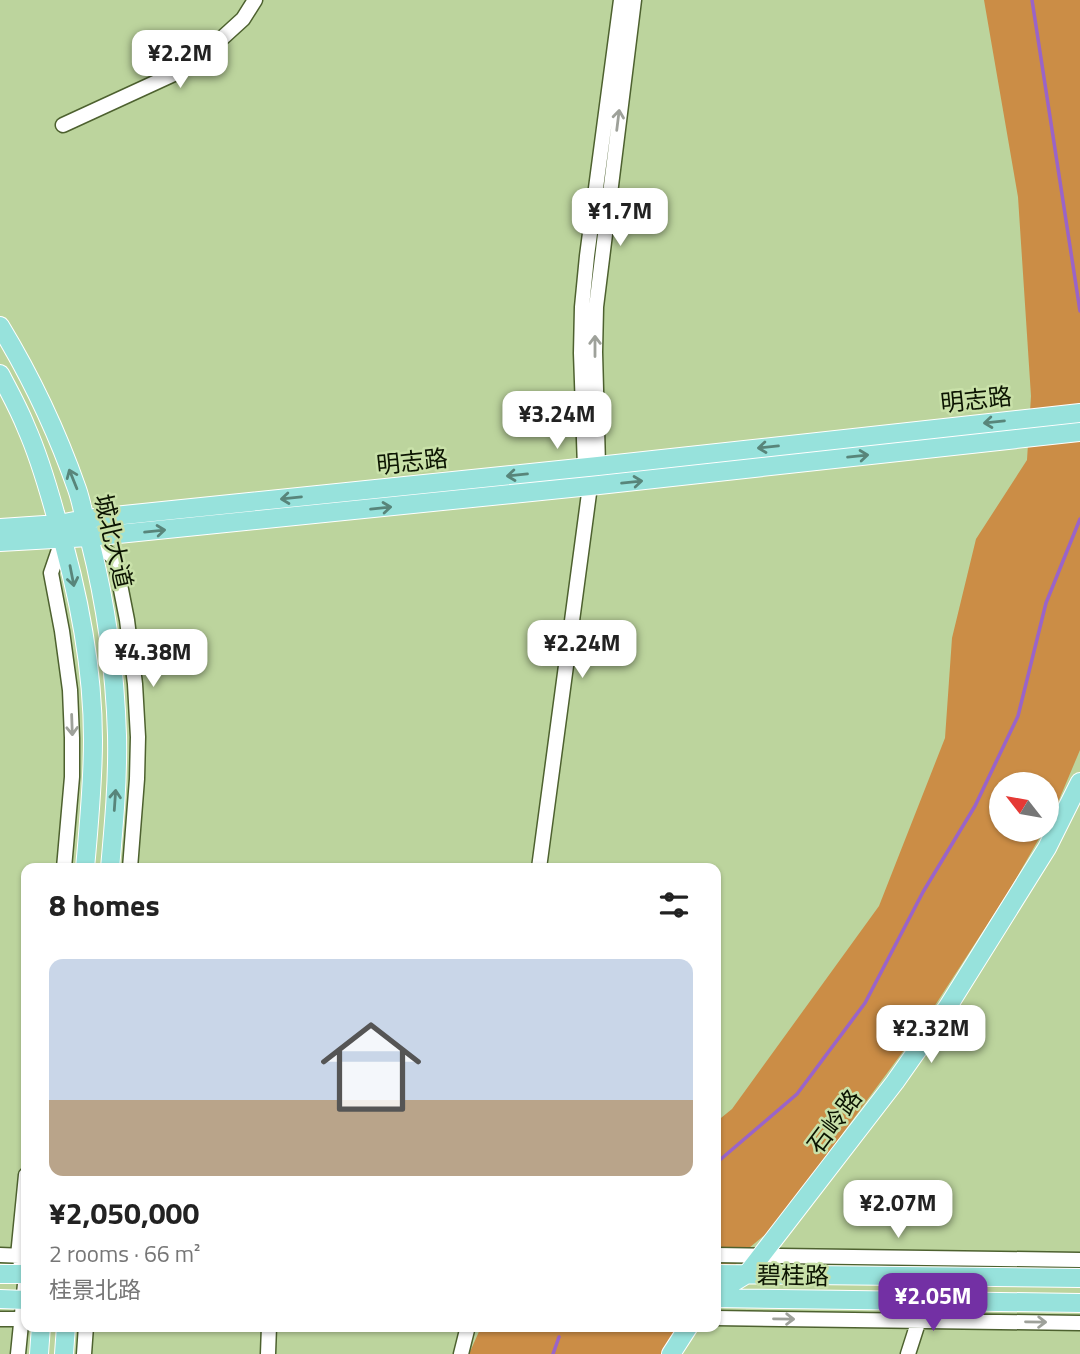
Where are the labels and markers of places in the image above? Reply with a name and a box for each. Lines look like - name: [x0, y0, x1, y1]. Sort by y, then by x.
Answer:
- pin: ¥2.2M: [131, 31, 229, 90]
- pin: ¥1.7M: [571, 188, 669, 248]
- pin: ¥3.24M: [500, 392, 614, 451]
- pin: ¥2.24M: [525, 620, 639, 680]
- pin: ¥4.38M: [96, 630, 210, 689]
- pin: ¥2.32M: [874, 1006, 988, 1065]
- pin: ¥2.07M: [841, 1180, 955, 1240]
- pin: ¥2.05M: [876, 1274, 990, 1333]

